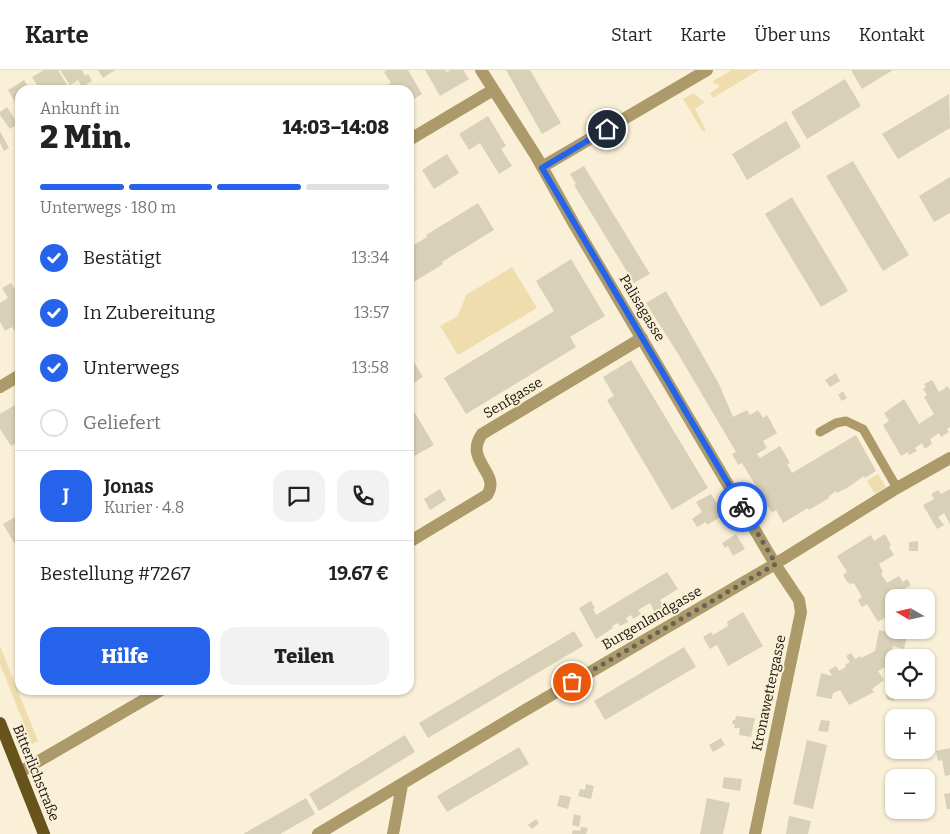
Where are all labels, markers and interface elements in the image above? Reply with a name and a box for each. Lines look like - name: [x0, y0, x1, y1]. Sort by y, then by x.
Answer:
- text: Karte: [25, 21, 89, 49]
- text: Start: [611, 24, 652, 46]
- text: Karte: [680, 24, 726, 46]
- text: Über uns: [754, 24, 831, 46]
- text: Kontakt: [859, 24, 925, 46]
- text: Ankunft in: [40, 99, 120, 118]
- pin: [586, 108, 628, 150]
- icon: home: [593, 115, 621, 143]
- text: 14:03–14:08: [282, 116, 389, 139]
- text: 2 Min.: [40, 118, 131, 156]
- text: Unterwegs · 180 m: [40, 198, 176, 217]
- icon: check: [40, 244, 68, 272]
- text: Bestätigt: [83, 246, 162, 269]
- text: 13:34: [352, 248, 389, 267]
- street label: Palisagasse: [616, 272, 668, 344]
- icon: check: [40, 299, 68, 327]
- text: In Zubereitung: [83, 301, 215, 324]
- text: 13:57: [354, 303, 389, 322]
- icon: check: [40, 354, 68, 382]
- text: Unterwegs: [83, 356, 180, 379]
- text: 13:58: [352, 358, 389, 377]
- street label: Senfgasse: [480, 374, 546, 422]
- text: Geliefert: [83, 411, 161, 434]
- button: chat: [273, 470, 325, 522]
- button: phone: [337, 470, 389, 522]
- text: Jonas: [104, 475, 154, 498]
- courier: [717, 482, 767, 532]
- text: J: [63, 484, 69, 507]
- icon: bike: [728, 493, 756, 521]
- text: Kurier · 4.8: [104, 498, 184, 517]
- text: Bestellung #7267: [40, 562, 191, 585]
- text: 19.67 €: [329, 562, 389, 585]
- street label: Burgenlandgasse: [599, 582, 705, 654]
- north arrow: [885, 589, 935, 639]
- map controls: [885, 589, 935, 819]
- button: Hilfe: [40, 627, 210, 685]
- button: Teilen: [220, 627, 389, 685]
- street label: Kronawettergasse: [748, 633, 790, 753]
- button: locate: [885, 649, 935, 699]
- pin: [551, 661, 593, 703]
- icon: bag: [558, 668, 586, 696]
- button: +: [885, 709, 935, 759]
- street label: Bitterlichstraße: [9, 722, 63, 824]
- button: −: [885, 769, 935, 819]

